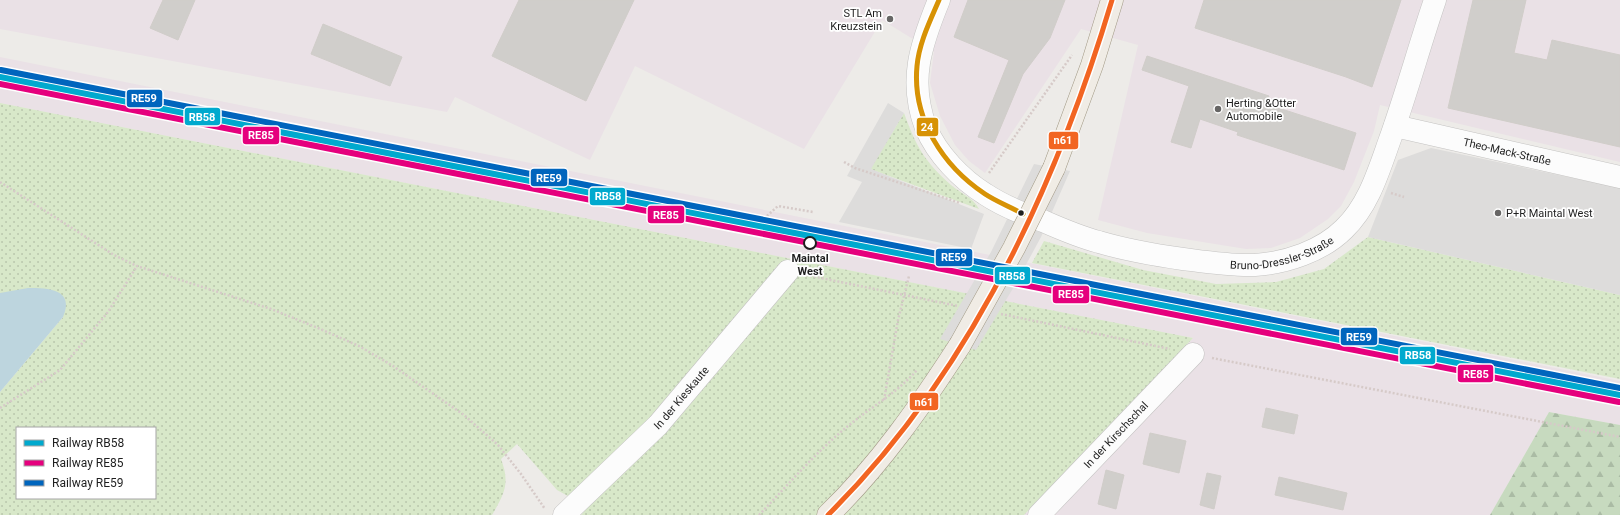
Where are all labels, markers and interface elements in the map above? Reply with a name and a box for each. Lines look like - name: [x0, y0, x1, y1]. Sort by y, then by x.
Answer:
- place label: STL Am Kreuzstein: [830, 7, 882, 33]
- marker: STL Am Kreuzstein: [885, 14, 895, 24]
- line badge: RE59: [126, 89, 163, 108]
- text: RE59: [131, 92, 157, 105]
- place label: Herting &Otter Automobile: [1226, 97, 1296, 123]
- marker: Herting &Otter Automobile: [1213, 104, 1223, 114]
- line badge: RB58: [184, 107, 221, 126]
- text: RB58: [189, 111, 215, 124]
- line badge: 24: [916, 117, 939, 137]
- text: 24: [921, 121, 934, 134]
- line badge: RE85: [242, 126, 280, 145]
- text: RE85: [248, 129, 274, 142]
- line badge: n61: [1048, 131, 1079, 150]
- text: n61: [1054, 134, 1072, 147]
- street label: Theo-Mack-Straße: [1462, 136, 1552, 168]
- line badge: RE59: [530, 168, 568, 187]
- text: RE59: [536, 172, 562, 185]
- line badge: RB58: [589, 187, 626, 206]
- text: RB58: [595, 190, 621, 203]
- line badge: RE85: [647, 205, 685, 224]
- place label: P+R Maintal West: [1506, 207, 1593, 220]
- unlabelled marker: [1016, 208, 1026, 218]
- marker: P+R Maintal West: [1493, 208, 1503, 218]
- text: RE85: [653, 209, 679, 222]
- street label: Bruno-Dressler-Straße: [1230, 234, 1336, 272]
- marker: Maintal West: [803, 236, 817, 250]
- line badge: RE59: [935, 248, 973, 267]
- text: RE59: [941, 251, 967, 264]
- place label: Maintal West: [791, 252, 829, 278]
- line badge: RB58: [994, 266, 1031, 285]
- text: RB58: [999, 270, 1025, 283]
- line badge: RE85: [1052, 285, 1090, 304]
- text: RE85: [1058, 288, 1084, 301]
- line badge: RE59: [1340, 327, 1378, 346]
- text: RE59: [1346, 331, 1372, 344]
- line badge: RB58: [1399, 346, 1436, 365]
- text: RB58: [1405, 349, 1431, 362]
- street label: In der Kieskaute: [651, 364, 712, 432]
- line badge: RE85: [1457, 364, 1494, 383]
- text: RE85: [1463, 368, 1489, 381]
- line badge: n61: [909, 392, 939, 411]
- text: n61: [915, 396, 933, 409]
- street label: In der Kirschschal: [1081, 399, 1151, 471]
- legend: [16, 427, 156, 499]
- text: Railway RB58: [52, 436, 124, 450]
- text: Railway RE85: [52, 456, 124, 470]
- text: Railway RE59: [52, 476, 124, 490]

